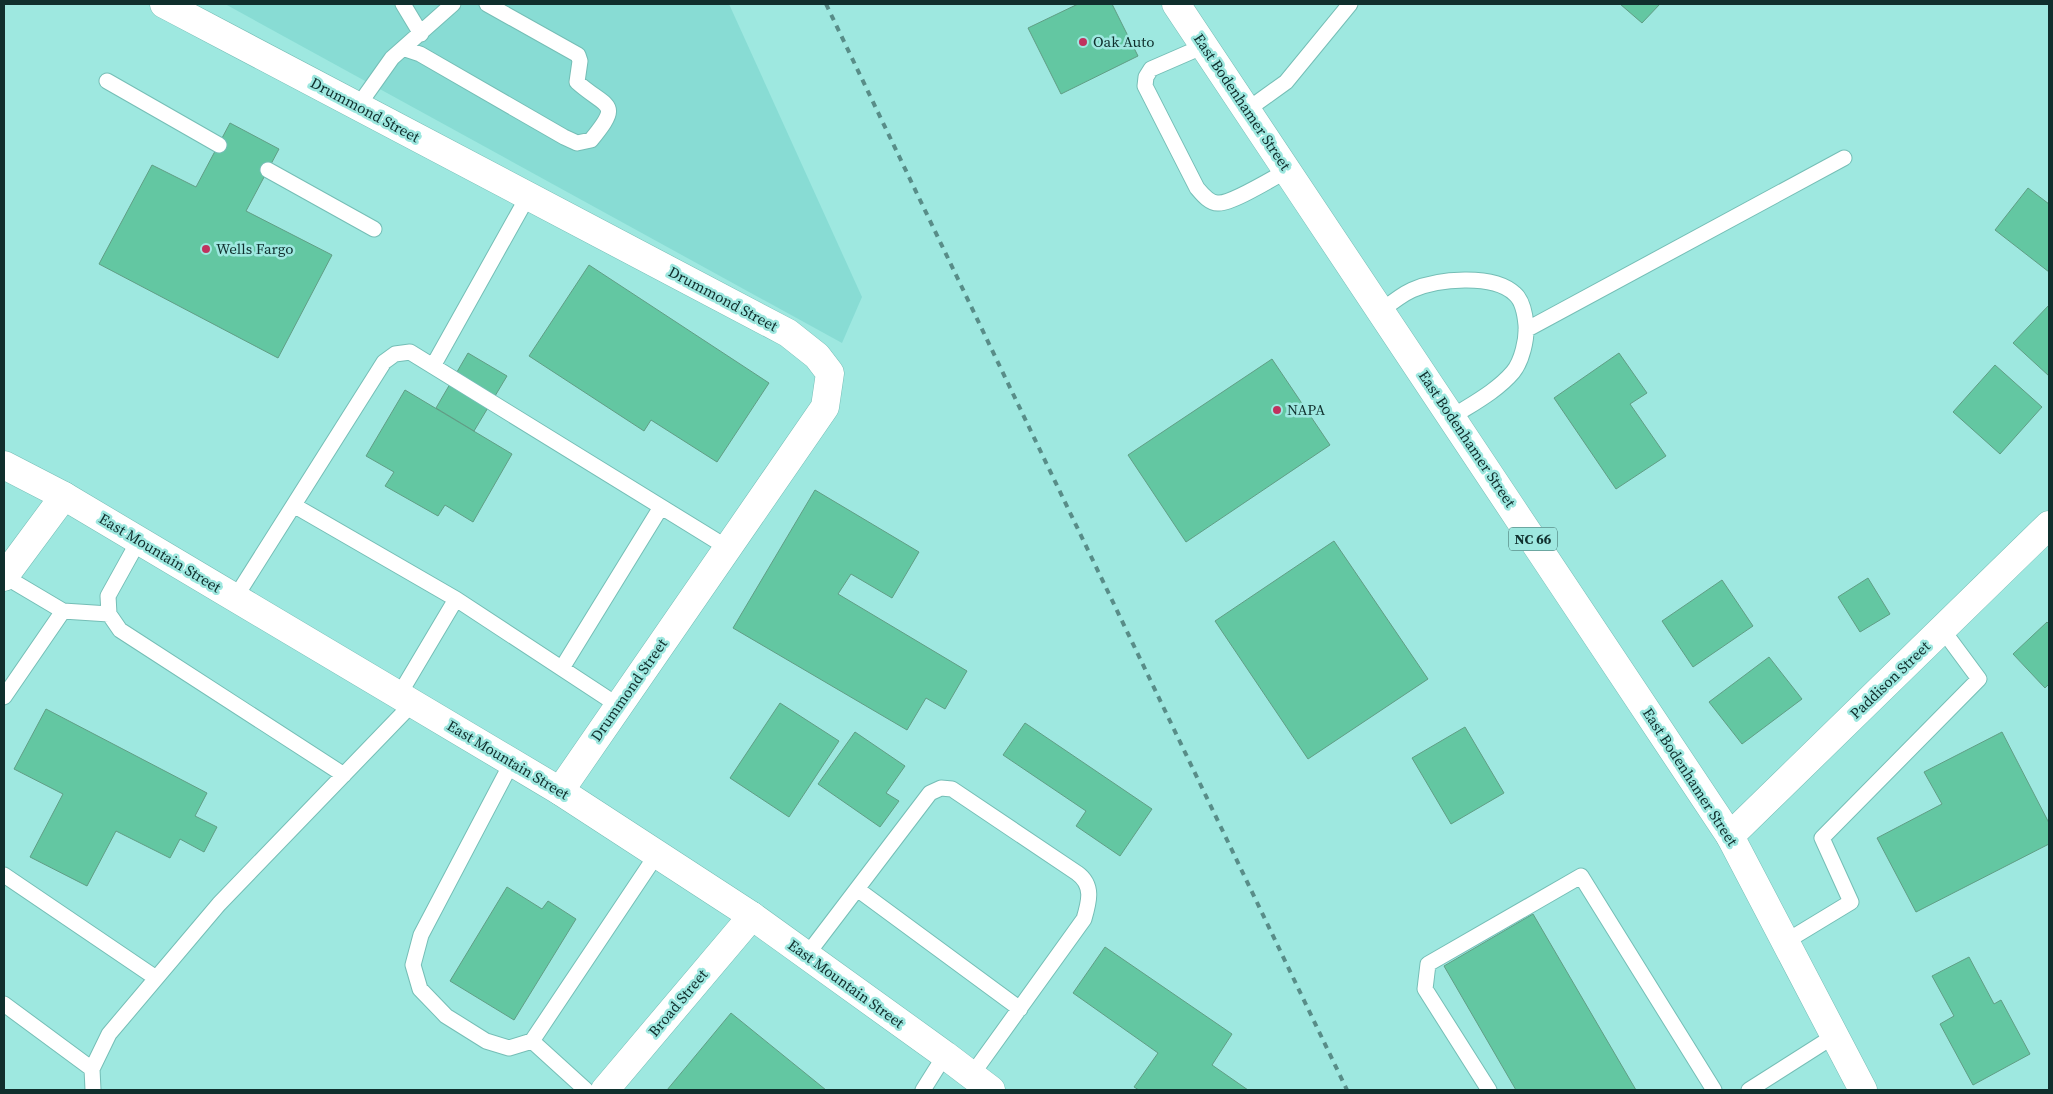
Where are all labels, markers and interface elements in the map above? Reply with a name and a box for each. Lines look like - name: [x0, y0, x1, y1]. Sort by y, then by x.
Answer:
- street label: East Bodenhamer Street: [1189, 29, 1296, 174]
- place label: Oak Auto: [1093, 31, 1154, 52]
- marker: Oak Auto: [1077, 36, 1089, 48]
- street label: Drummond Street: [307, 72, 424, 147]
- place label: Wells Fargo: [216, 238, 294, 259]
- marker: Wells Fargo: [200, 243, 212, 255]
- street label: Drummond Street: [665, 261, 782, 336]
- street label: East Bodenhamer Street: [1414, 366, 1521, 511]
- place label: NAPA: [1287, 399, 1325, 420]
- marker: NAPA: [1271, 404, 1283, 416]
- street label: East Mountain Street: [95, 508, 225, 597]
- road number: NC 66: [1509, 528, 1557, 550]
- street label: Drummond Street: [585, 634, 672, 745]
- street label: Paddison Street: [1845, 636, 1934, 723]
- street label: East Bodenhamer Street: [1638, 704, 1743, 850]
- street label: East Mountain Street: [443, 715, 573, 804]
- street label: East Mountain Street: [784, 934, 909, 1033]
- street label: Broad Street: [643, 964, 712, 1041]

